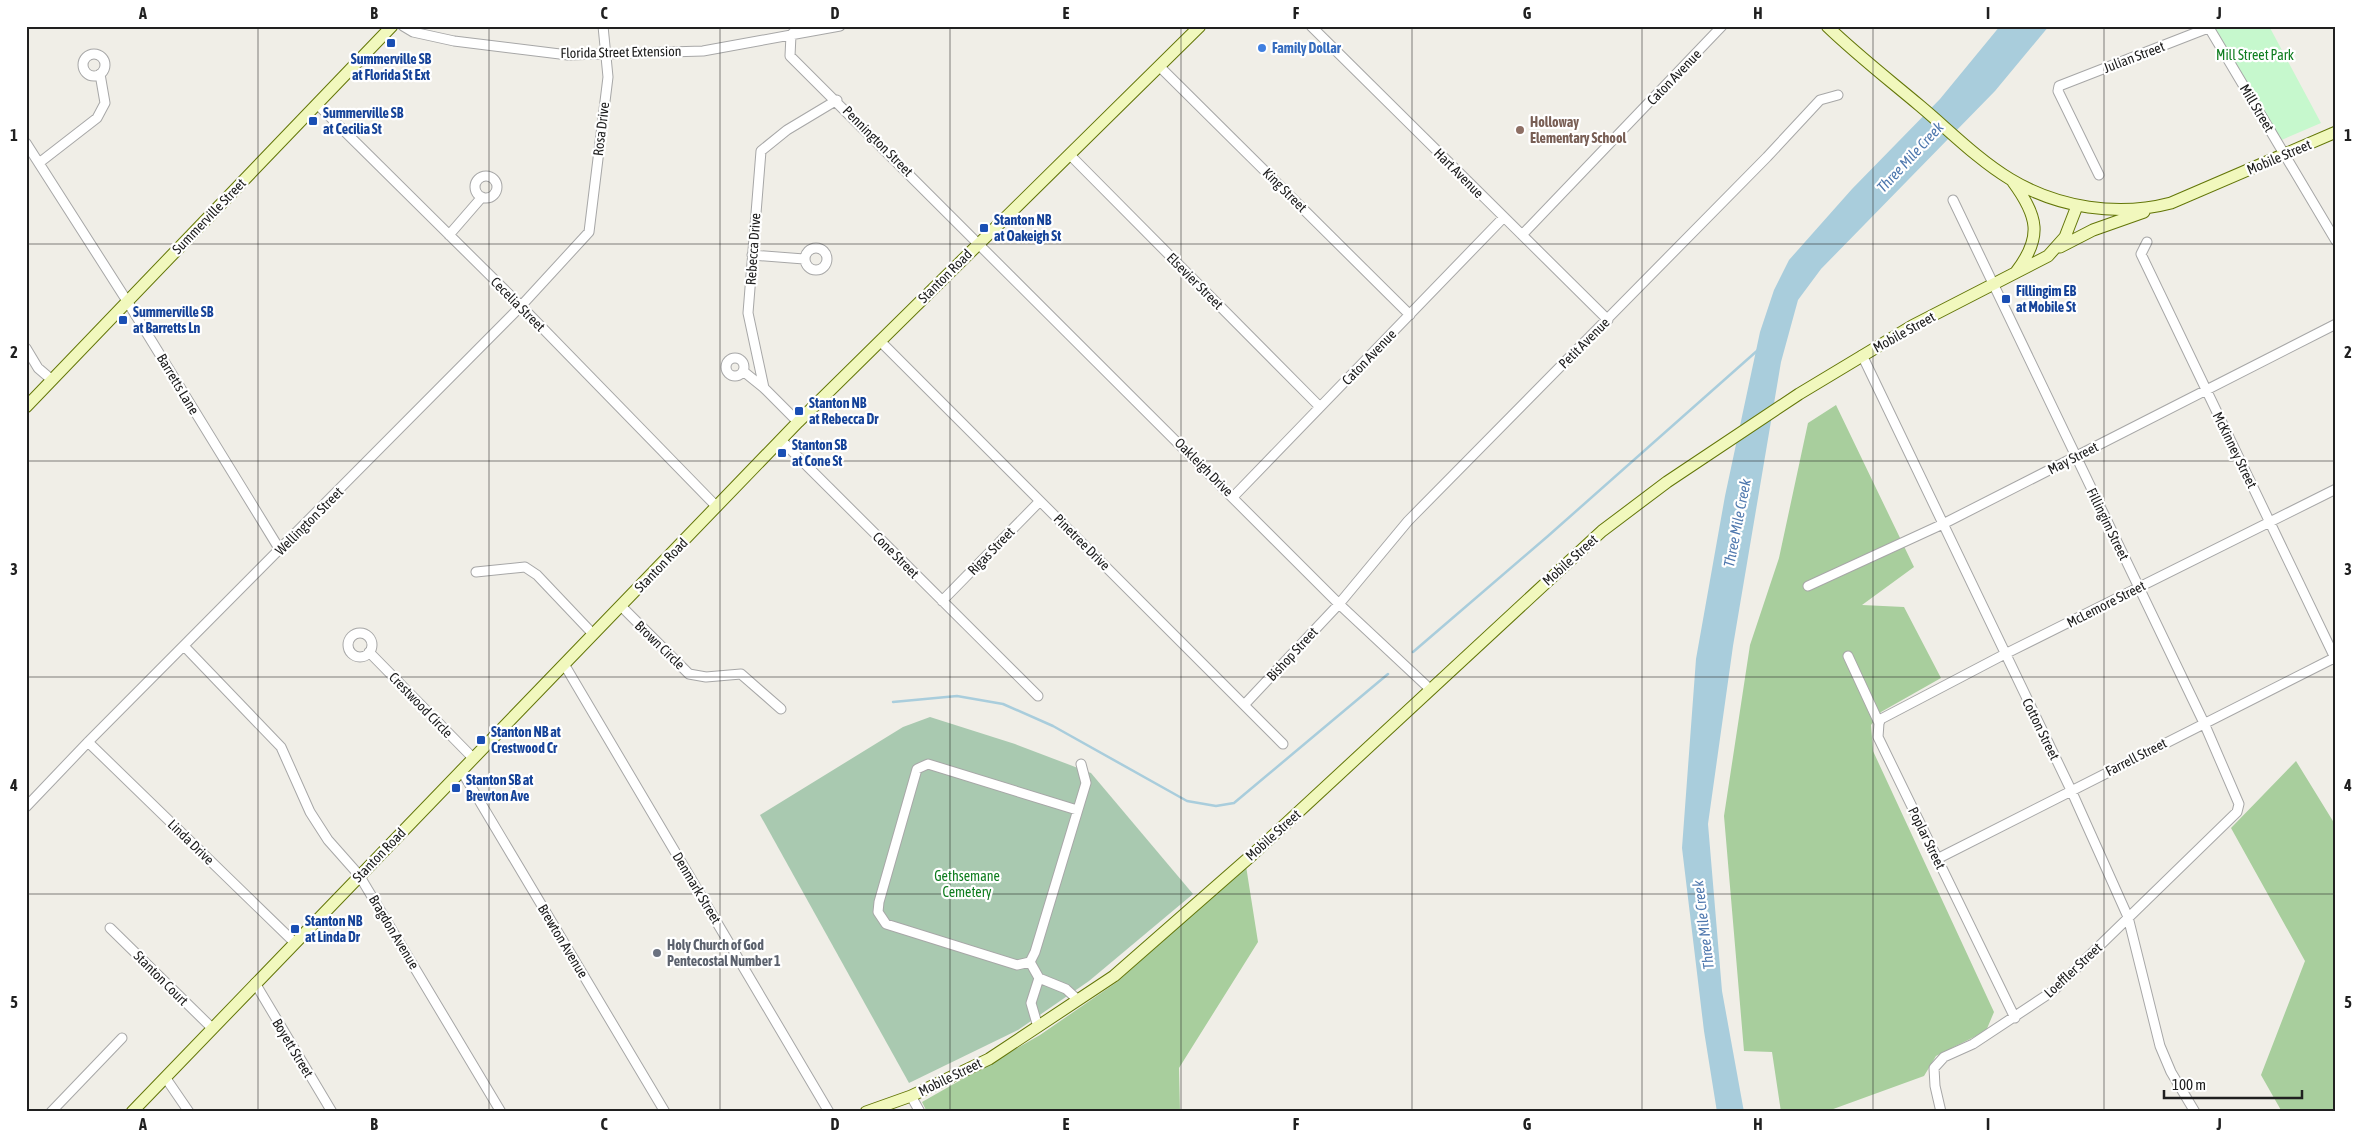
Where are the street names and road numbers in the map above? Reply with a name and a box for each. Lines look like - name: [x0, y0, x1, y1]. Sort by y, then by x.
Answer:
- street label: Julian Street: [2101, 38, 2167, 76]
- street label: Florida Street Extension: [560, 43, 682, 61]
- street label: Caton Avenue: [1644, 46, 1704, 108]
- street label: Mill Street: [2237, 81, 2277, 135]
- street label: Rosa Drive: [590, 101, 612, 157]
- street label: Pennington Street: [840, 103, 916, 179]
- street label: Mobile Street: [2244, 136, 2314, 178]
- street label: Hart Avenue: [1431, 145, 1487, 201]
- street label: King Street: [1260, 165, 1310, 215]
- street label: Summerville Street: [169, 175, 249, 257]
- street label: Rebecca Drive: [742, 212, 764, 286]
- street label: Stanton Road: [915, 246, 975, 306]
- street label: Elsevier Street: [1164, 250, 1226, 312]
- street label: Cecelia Street: [488, 274, 548, 334]
- street label: Mobile Street: [1870, 308, 1938, 356]
- street label: Petit Avenue: [1555, 314, 1613, 372]
- street label: Caton Avenue: [1339, 326, 1399, 388]
- street label: Barretts Lane: [154, 351, 202, 417]
- street label: McKinney Street: [2210, 409, 2260, 491]
- street label: Oakleigh Drive: [1172, 435, 1236, 499]
- street label: May Street: [2045, 439, 2101, 477]
- street label: Wellington Street: [272, 484, 346, 558]
- street label: Fillingim Street: [2084, 485, 2132, 563]
- street label: Pinetree Drive: [1051, 511, 1113, 573]
- street label: Rigas Street: [964, 524, 1018, 578]
- street label: Cone Street: [870, 529, 922, 581]
- street label: Mobile Street: [1539, 531, 1601, 589]
- street label: Stanton Road: [631, 535, 691, 595]
- street label: McLemore Street: [2064, 577, 2148, 631]
- street label: Brown Circle: [632, 617, 688, 673]
- street label: Bishop Street: [1263, 624, 1321, 684]
- street label: Crestwood Circle: [386, 669, 456, 741]
- street label: Cotton Street: [2019, 695, 2063, 763]
- street label: Farrell Street: [2103, 735, 2169, 779]
- street label: Poplar Street: [1905, 804, 1949, 872]
- street label: Mobile Street: [1242, 806, 1304, 864]
- street label: Linda Drive: [165, 816, 217, 868]
- street label: Stanton Road: [349, 825, 409, 885]
- street label: Denmark Street: [669, 849, 725, 927]
- street label: Bragdon Avenue: [366, 892, 422, 972]
- street label: Brewton Avenue: [535, 901, 591, 981]
- street label: Loeffler Street: [2041, 939, 2105, 1001]
- street label: Stanton Court: [131, 948, 191, 1008]
- street label: Boyett Street: [269, 1016, 317, 1080]
- street label: Mobile Street: [916, 1055, 984, 1099]

